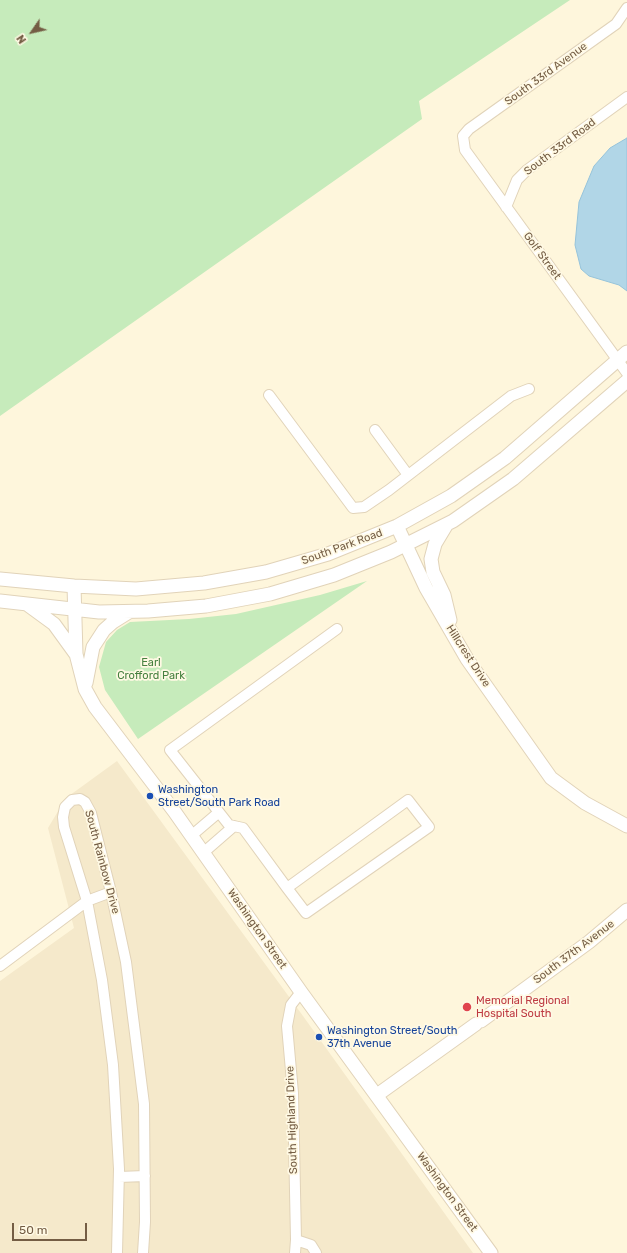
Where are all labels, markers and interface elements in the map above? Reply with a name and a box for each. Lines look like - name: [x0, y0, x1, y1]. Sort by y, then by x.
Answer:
- north arrow: [12, 12, 52, 52]
- text: N: [14, 32, 29, 46]
- street label: South 33rd Avenue: [502, 40, 590, 108]
- street label: South 33rd Road: [522, 116, 598, 178]
- street label: Golf Street: [520, 230, 564, 282]
- street label: South Park Road: [300, 526, 384, 568]
- street label: Hillcrest Drive: [443, 623, 493, 689]
- park label: Earl Crofford Park: [117, 656, 185, 682]
- place label: Washington Street/South Park Road: [158, 783, 280, 809]
- marker: Washington Street/South Park Road: [145, 791, 155, 801]
- street label: South Rainbow Drive: [82, 809, 122, 915]
- street label: Washington Street: [224, 886, 290, 972]
- street label: South 37th Avenue: [531, 917, 617, 987]
- place label: Memorial Regional Hospital South: [476, 994, 570, 1020]
- marker: Memorial Regional Hospital South: [461, 1001, 473, 1013]
- place label: Washington Street/South 37th Avenue: [327, 1024, 458, 1050]
- marker: Washington Street/South 37th Avenue: [314, 1032, 324, 1042]
- street label: South Highland Drive: [284, 1066, 300, 1174]
- street label: Washington Street: [414, 1150, 480, 1234]
- scale bar: [14, 1215, 89, 1241]
- text: 50 m: [19, 1223, 47, 1237]

